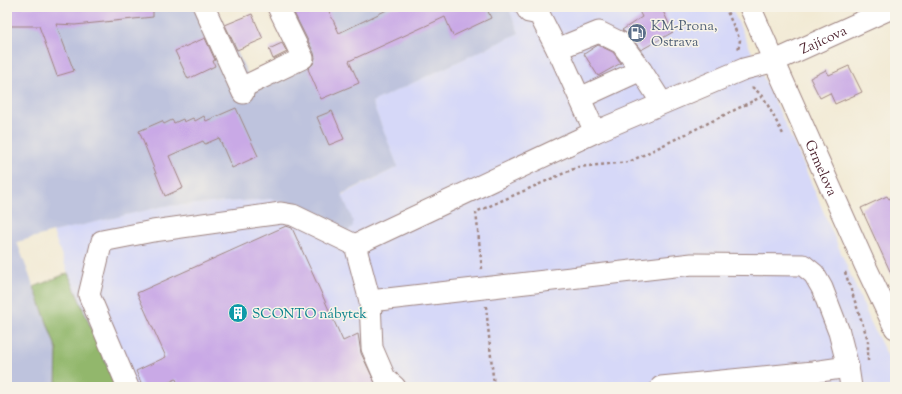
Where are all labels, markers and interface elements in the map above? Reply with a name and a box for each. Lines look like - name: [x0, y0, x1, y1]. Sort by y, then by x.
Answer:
- place label: KM-Prona, Ostrava: [651, 17, 717, 53]
- street label: Zajícova: [797, 21, 851, 60]
- fuel station icon: KM-Prona, Ostrava: [626, 22, 648, 44]
- street label: Grmelova: [799, 137, 841, 200]
- building icon: SCONTO nábytek: [227, 302, 249, 324]
- place label: SCONTO nábytek: [252, 305, 367, 325]

